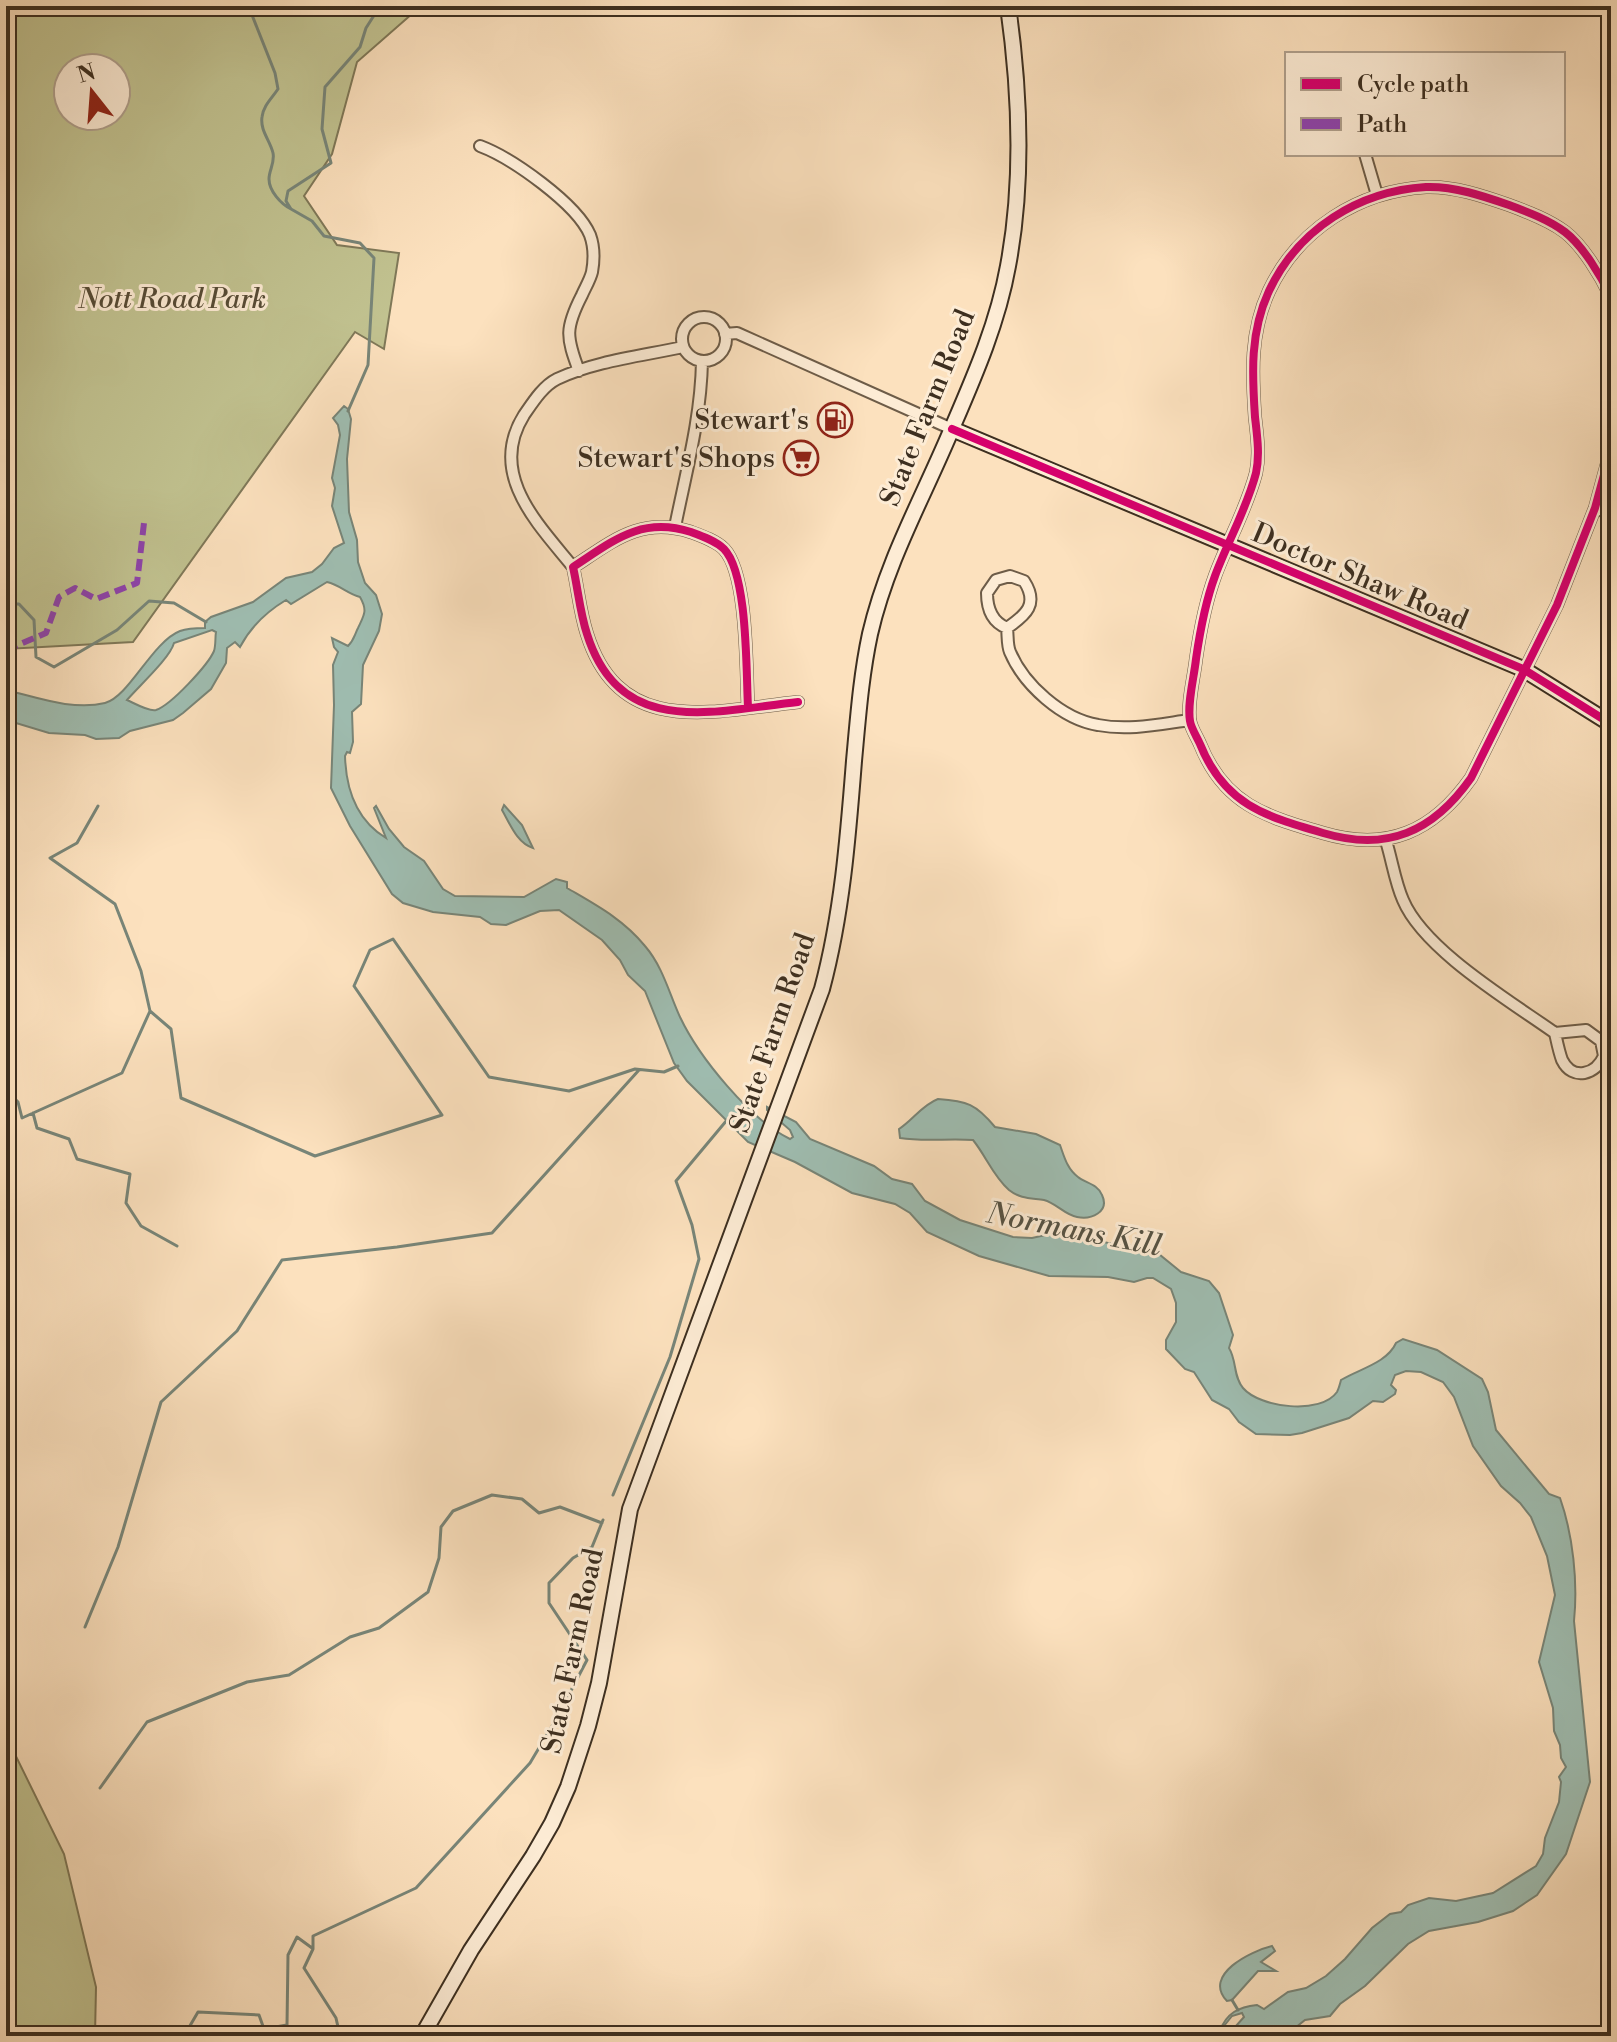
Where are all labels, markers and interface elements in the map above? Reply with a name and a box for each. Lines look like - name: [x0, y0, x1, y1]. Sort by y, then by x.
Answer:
- north arrow: [52, 52, 132, 132]
- legend: [1285, 52, 1565, 156]
- text: N: [74, 59, 99, 90]
- text: Cycle path: [1357, 70, 1469, 100]
- text: Path: [1357, 110, 1407, 140]
- park label: Nott Road Park: [77, 282, 266, 317]
- street label: State Farm Road: [873, 305, 983, 511]
- fuel station icon: Stewart's: [816, 401, 854, 439]
- place label: Stewart's: [694, 403, 809, 438]
- supermarket icon: Stewart's Shops: [782, 439, 820, 477]
- place label: Stewart's Shops: [577, 441, 775, 476]
- street label: Doctor Shaw Road: [1247, 516, 1473, 638]
- street label: State Farm Road: [722, 928, 824, 1137]
- water label: Normans Kill: [982, 1194, 1165, 1266]
- street label: State Farm Road: [534, 1545, 612, 1757]

